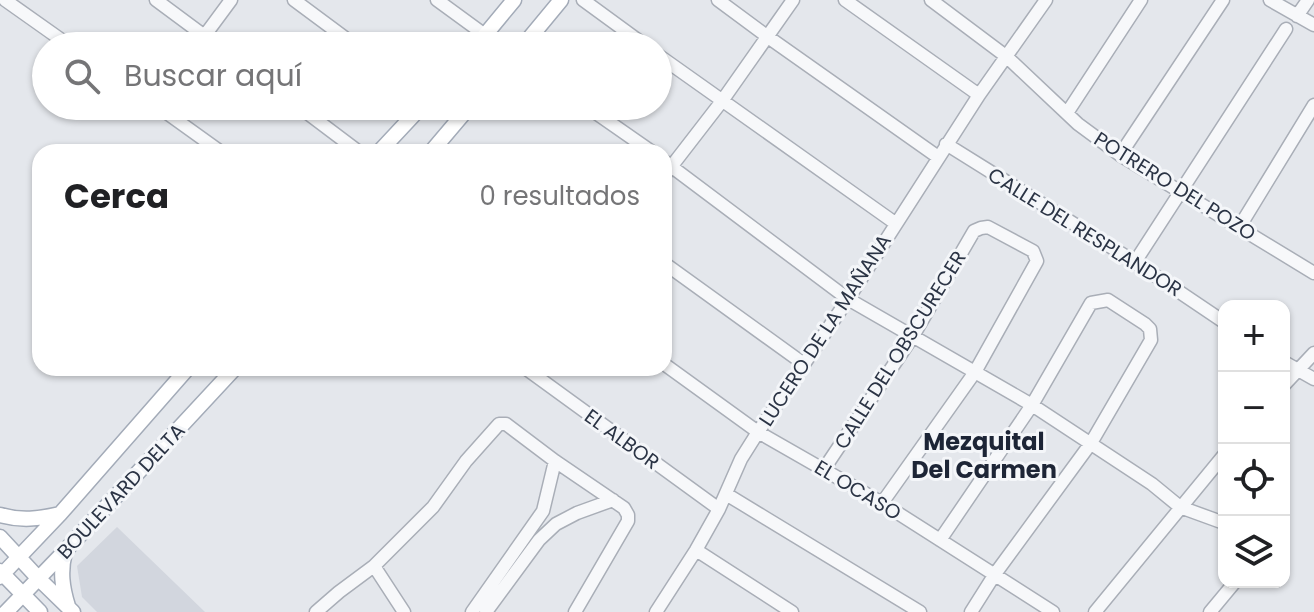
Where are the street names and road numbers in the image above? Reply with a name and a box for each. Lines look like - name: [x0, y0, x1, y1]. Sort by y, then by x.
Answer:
- street label: POTRERO DEL POZO: [1089, 125, 1261, 247]
- street label: CALLE DEL RESPLANDOR: [983, 161, 1187, 303]
- street label: LUCERO DE LA MAÑANA: [752, 228, 898, 432]
- street label: CALLE DEL OBSCURECER: [827, 245, 973, 455]
- street label: EL ALBOR: [579, 402, 665, 476]
- street label: BOULEVARD DELTA: [51, 417, 191, 565]
- street label: EL OCASO: [809, 453, 907, 527]

